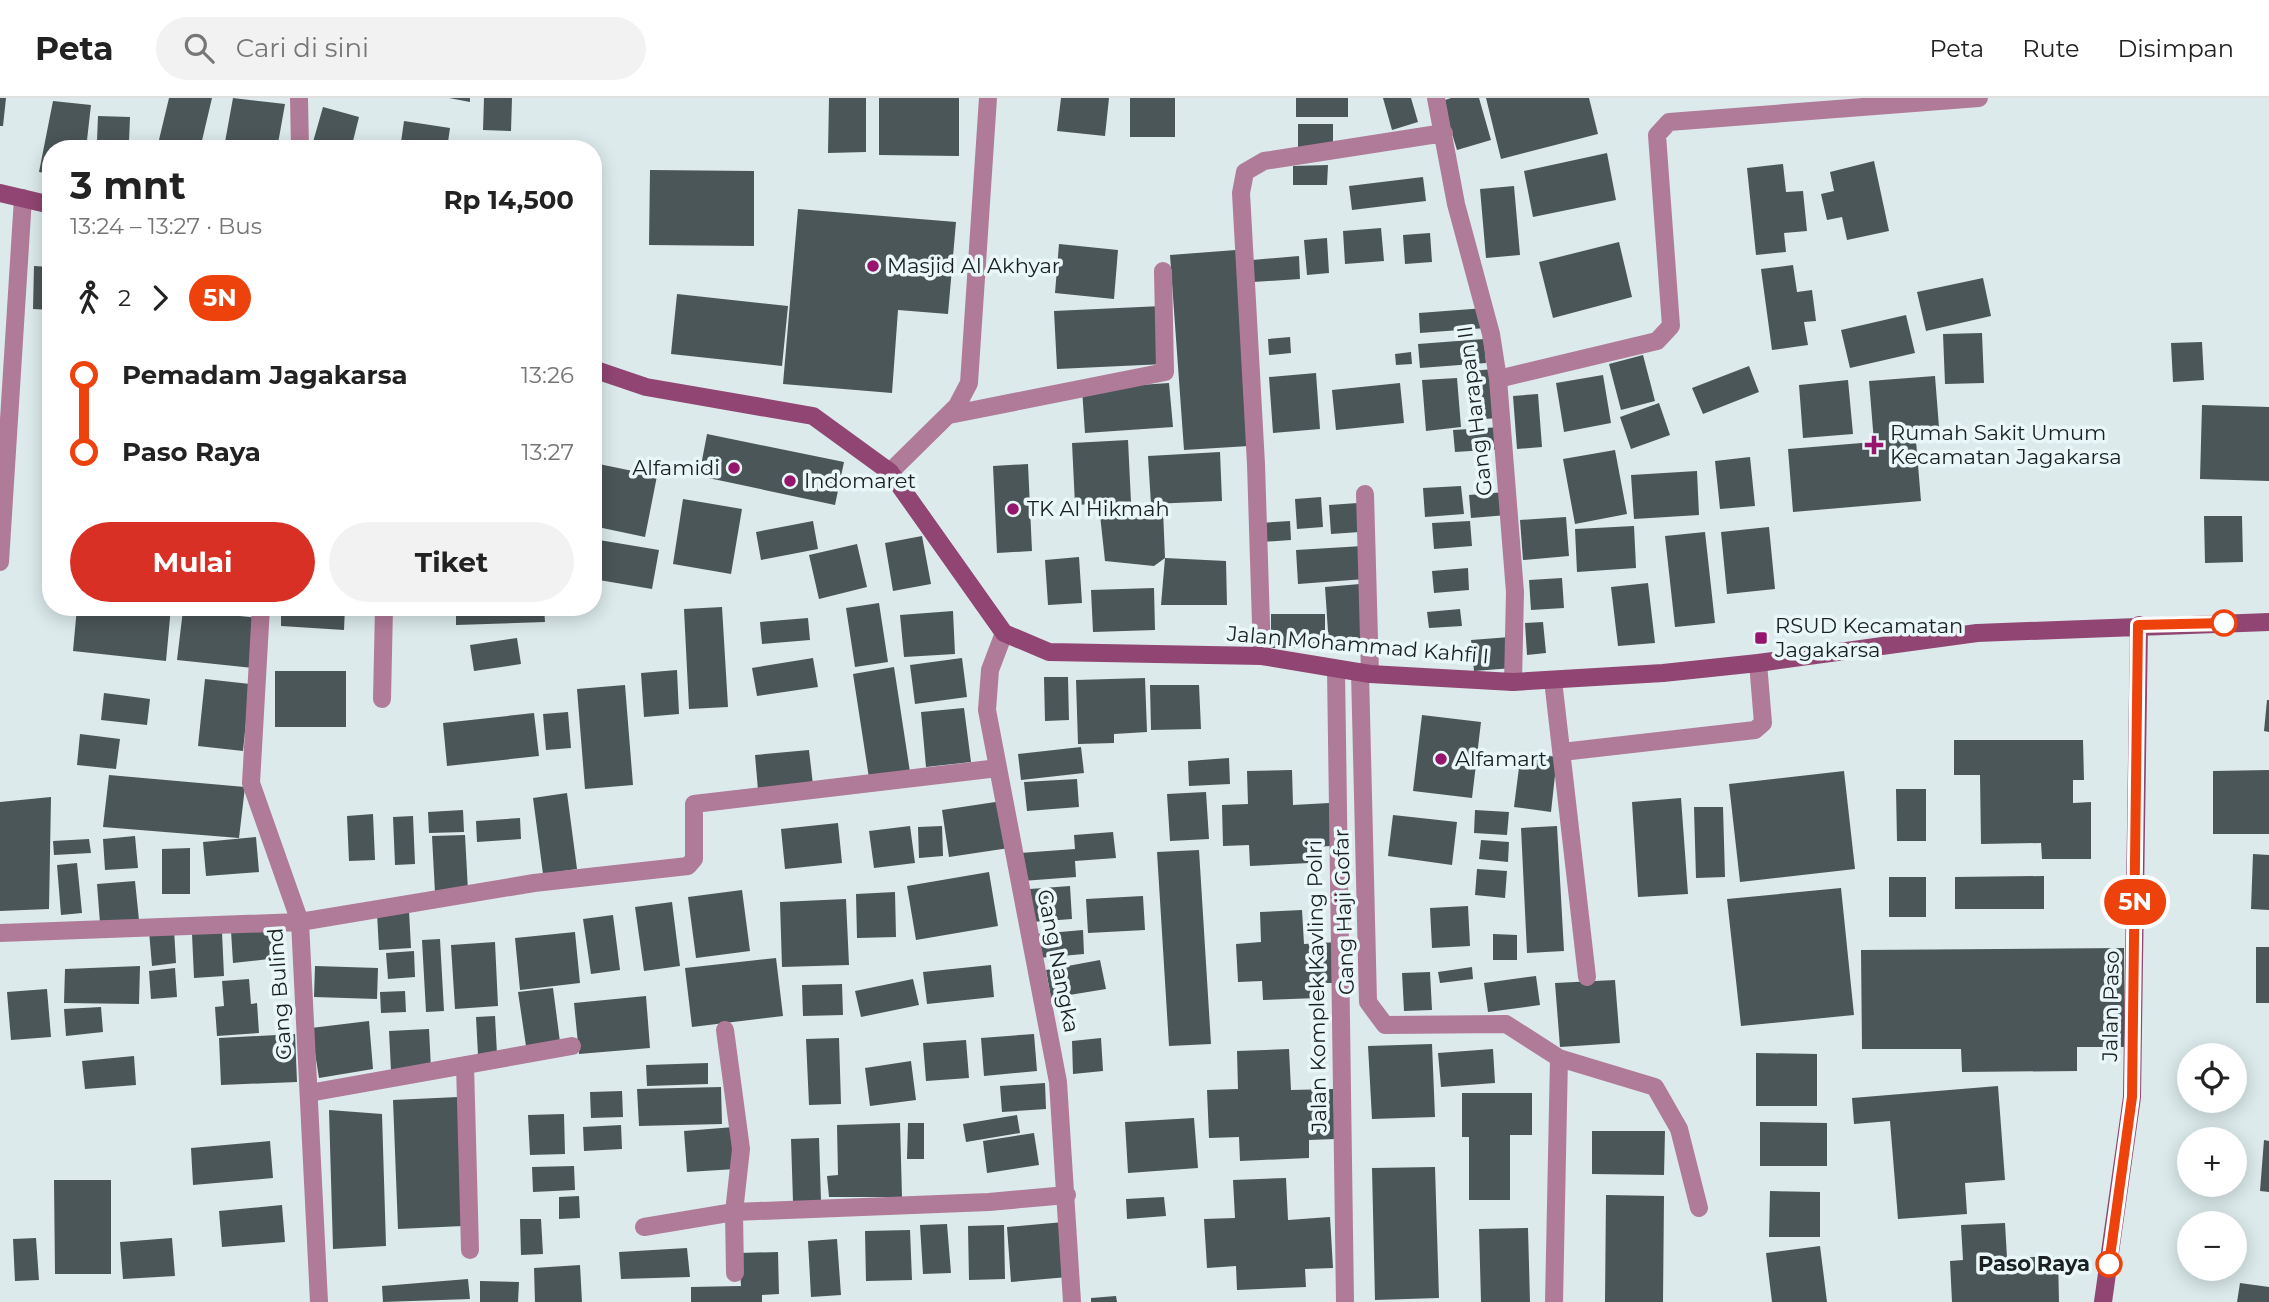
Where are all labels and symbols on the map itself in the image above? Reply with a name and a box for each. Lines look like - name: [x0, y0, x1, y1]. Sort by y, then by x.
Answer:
- place label: Masjid Al Akhyar: [887, 253, 1060, 278]
- marker: Masjid Al Akhyar: [865, 258, 881, 274]
- street label: Gang Harapan II: [1452, 325, 1497, 497]
- place label: Rumah Sakit Umum Kecamatan Jagakarsa: [1890, 420, 2122, 469]
- marker: Rumah Sakit Umum Kecamatan Jagakarsa: [1864, 435, 1884, 455]
- place label: Alfamidi: [632, 455, 720, 480]
- marker: Alfamidi: [726, 460, 742, 476]
- place label: Indomaret: [804, 468, 916, 493]
- marker: Indomaret: [782, 473, 798, 489]
- place label: TK Al Hikmah: [1027, 496, 1170, 521]
- marker: TK Al Hikmah: [1005, 501, 1021, 517]
- unlabelled marker: [2211, 610, 2237, 636]
- place label: RSUD Kecamatan Jagakarsa: [1774, 613, 1963, 662]
- street label: Jalan Mohammad Kahfi I: [1225, 621, 1490, 668]
- marker: RSUD Kecamatan Jagakarsa: [1753, 630, 1769, 646]
- place label: Alfamart: [1455, 746, 1547, 771]
- marker: Alfamart: [1433, 751, 1449, 767]
- street label: Gang Haji Gofar: [1328, 829, 1359, 996]
- street label: Jalan Komplek Kavling Polri: [1301, 840, 1332, 1133]
- line badge: 5N: [2104, 879, 2166, 925]
- street label: Gang Nangka: [1032, 887, 1085, 1035]
- street label: Gang Bulind: [262, 927, 297, 1061]
- street label: Jalan Paso: [2097, 950, 2124, 1063]
- place label: Paso Raya: [1978, 1251, 2090, 1276]
- marker: Paso Raya: [2096, 1251, 2122, 1277]

